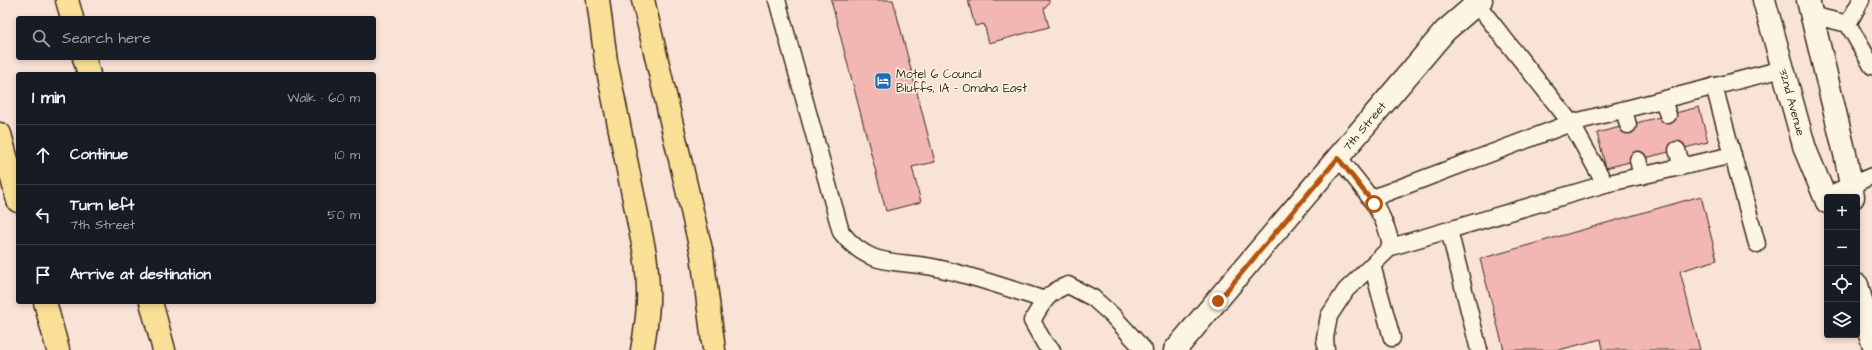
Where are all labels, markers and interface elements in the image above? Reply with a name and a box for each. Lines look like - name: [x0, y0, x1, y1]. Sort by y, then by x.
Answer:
- search box: [16, 16, 376, 60]
- icon: search: [30, 27, 52, 49]
- text: Search here: [62, 28, 151, 49]
- place label: Motel 6 Council Bluffs, IA - Omaha East: [896, 66, 1027, 97]
- street label: 32nd Avenue: [1774, 67, 1809, 138]
- hotel icon: Motel 6 Council Bluffs, IA - Omaha East: [873, 71, 893, 91]
- text: 1 min: [32, 86, 65, 110]
- text: Walk · 60 m: [287, 89, 360, 107]
- street label: 7th Street: [1339, 98, 1391, 155]
- icon: ahead: [32, 144, 54, 166]
- text: Continue: [70, 144, 128, 165]
- text: 10 m: [335, 146, 360, 164]
- map controls: [1824, 194, 1860, 338]
- button: +: [1824, 194, 1860, 230]
- text: Turn left: [70, 195, 134, 216]
- route start: [1365, 195, 1383, 213]
- icon: left: [32, 204, 54, 226]
- text: 50 m: [327, 206, 360, 224]
- text: 7th Street: [70, 216, 135, 234]
- button: −: [1824, 230, 1860, 266]
- icon: arrive: [32, 264, 54, 286]
- text: Arrive at destination: [70, 264, 211, 285]
- button: locate: [1824, 266, 1860, 302]
- route end: [1209, 292, 1227, 310]
- button: layers: [1824, 302, 1860, 338]

